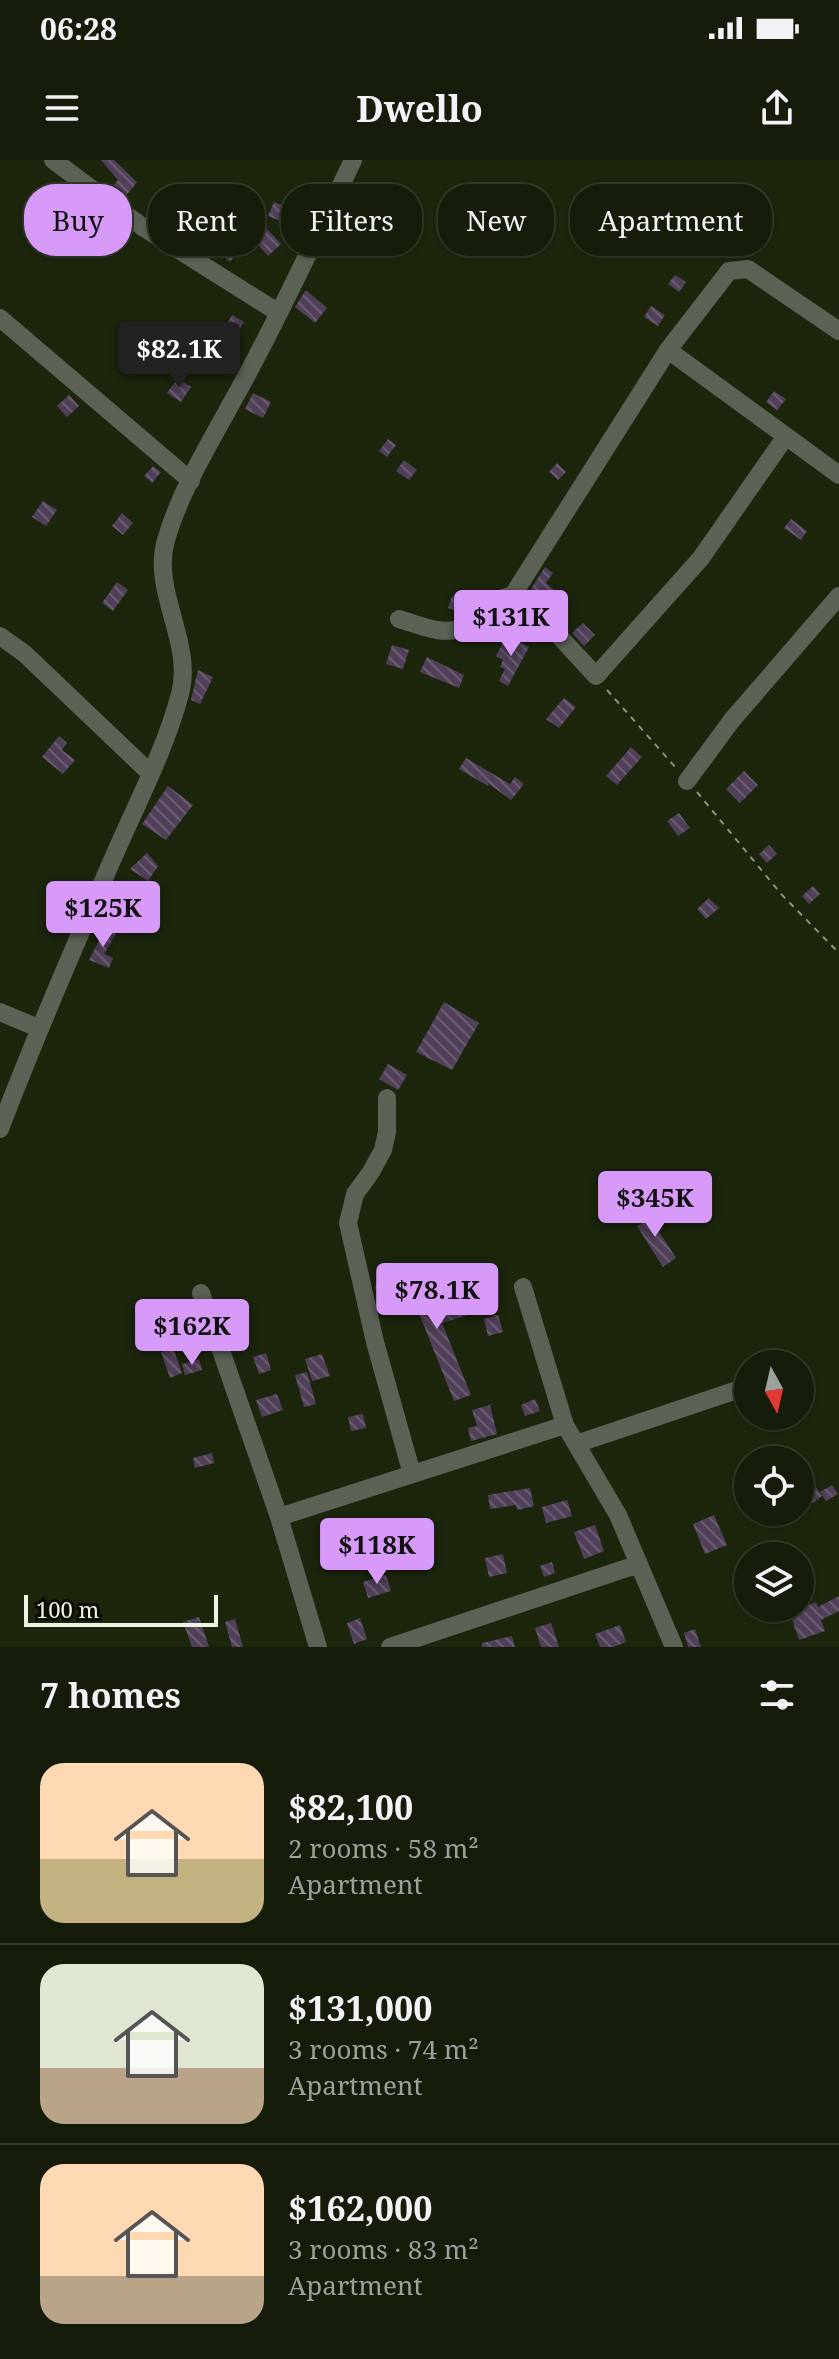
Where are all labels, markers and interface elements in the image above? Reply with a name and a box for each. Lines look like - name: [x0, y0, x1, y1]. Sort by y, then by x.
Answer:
- text: 06:28: [40, 8, 117, 49]
- text: Dwello: [356, 84, 483, 133]
- icon: menu: [40, 86, 84, 130]
- icon: share: [755, 86, 799, 130]
- chip: Buy: [24, 184, 132, 256]
- chip: Rent: [148, 184, 265, 256]
- chip: Filters: [281, 184, 422, 256]
- chip: New: [438, 184, 554, 256]
- chip: Apartment: [570, 184, 772, 256]
- pin: $82.1K: [114, 322, 244, 390]
- text: $82.1K: [136, 330, 222, 366]
- pin: $131K: [455, 590, 567, 658]
- text: $131K: [472, 598, 550, 634]
- pin: $125K: [47, 881, 159, 949]
- text: $125K: [64, 889, 142, 925]
- pin: $345K: [599, 1171, 711, 1239]
- text: $345K: [616, 1179, 694, 1215]
- pin: $78.1K: [372, 1263, 502, 1331]
- text: $78.1K: [394, 1271, 480, 1307]
- pin: $162K: [136, 1299, 248, 1367]
- text: $162K: [153, 1307, 231, 1343]
- north arrow: [734, 1350, 814, 1430]
- map controls: [734, 1350, 814, 1622]
- button: locate: [734, 1446, 814, 1526]
- pin: $118K: [321, 1518, 433, 1586]
- text: $118K: [338, 1526, 416, 1562]
- button: layers: [734, 1542, 814, 1622]
- scale bar: [24, 1591, 218, 1627]
- text: 100 m: [36, 1594, 99, 1624]
- text: 7 homes: [40, 1672, 181, 1718]
- icon: filters: [755, 1673, 799, 1717]
- text: $82,100: [288, 1784, 413, 1830]
- icon: home: [104, 1795, 200, 1891]
- text: 2 rooms · 58 m²: [288, 1830, 479, 1866]
- text: Apartment: [288, 1866, 423, 1902]
- text: $131,000: [288, 1985, 432, 2031]
- icon: home: [104, 1996, 200, 2092]
- text: 3 rooms · 74 m²: [288, 2031, 479, 2067]
- text: Apartment: [288, 2067, 423, 2103]
- text: $162,000: [288, 2185, 432, 2231]
- icon: home: [104, 2196, 200, 2292]
- text: 3 rooms · 83 m²: [288, 2231, 479, 2267]
- text: Apartment: [288, 2267, 423, 2303]

